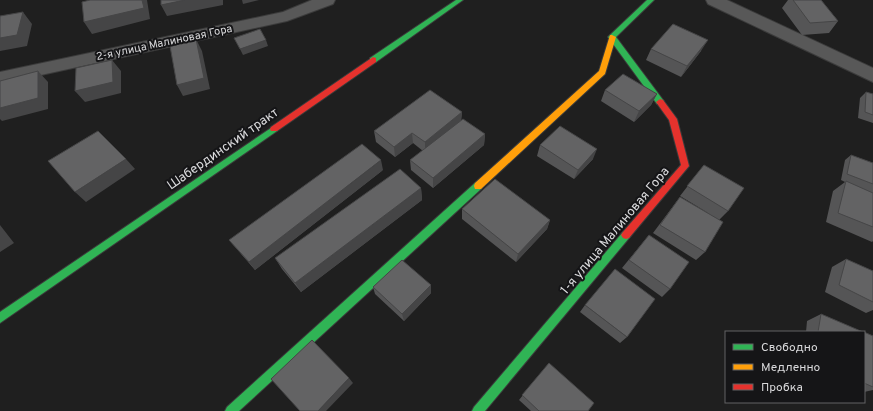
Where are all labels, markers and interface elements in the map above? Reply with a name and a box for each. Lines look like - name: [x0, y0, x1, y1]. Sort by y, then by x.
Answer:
- street label: 2-я улица Малиновая Гора: [95, 22, 234, 64]
- street label: Шабердинский тракт: [164, 105, 282, 194]
- street label: 1-я улица Малиновая Гора: [558, 164, 674, 298]
- legend: [725, 331, 865, 403]
- text: Свободно: [761, 340, 818, 356]
- text: Медленно: [761, 360, 821, 376]
- text: Пробка: [761, 380, 803, 396]

